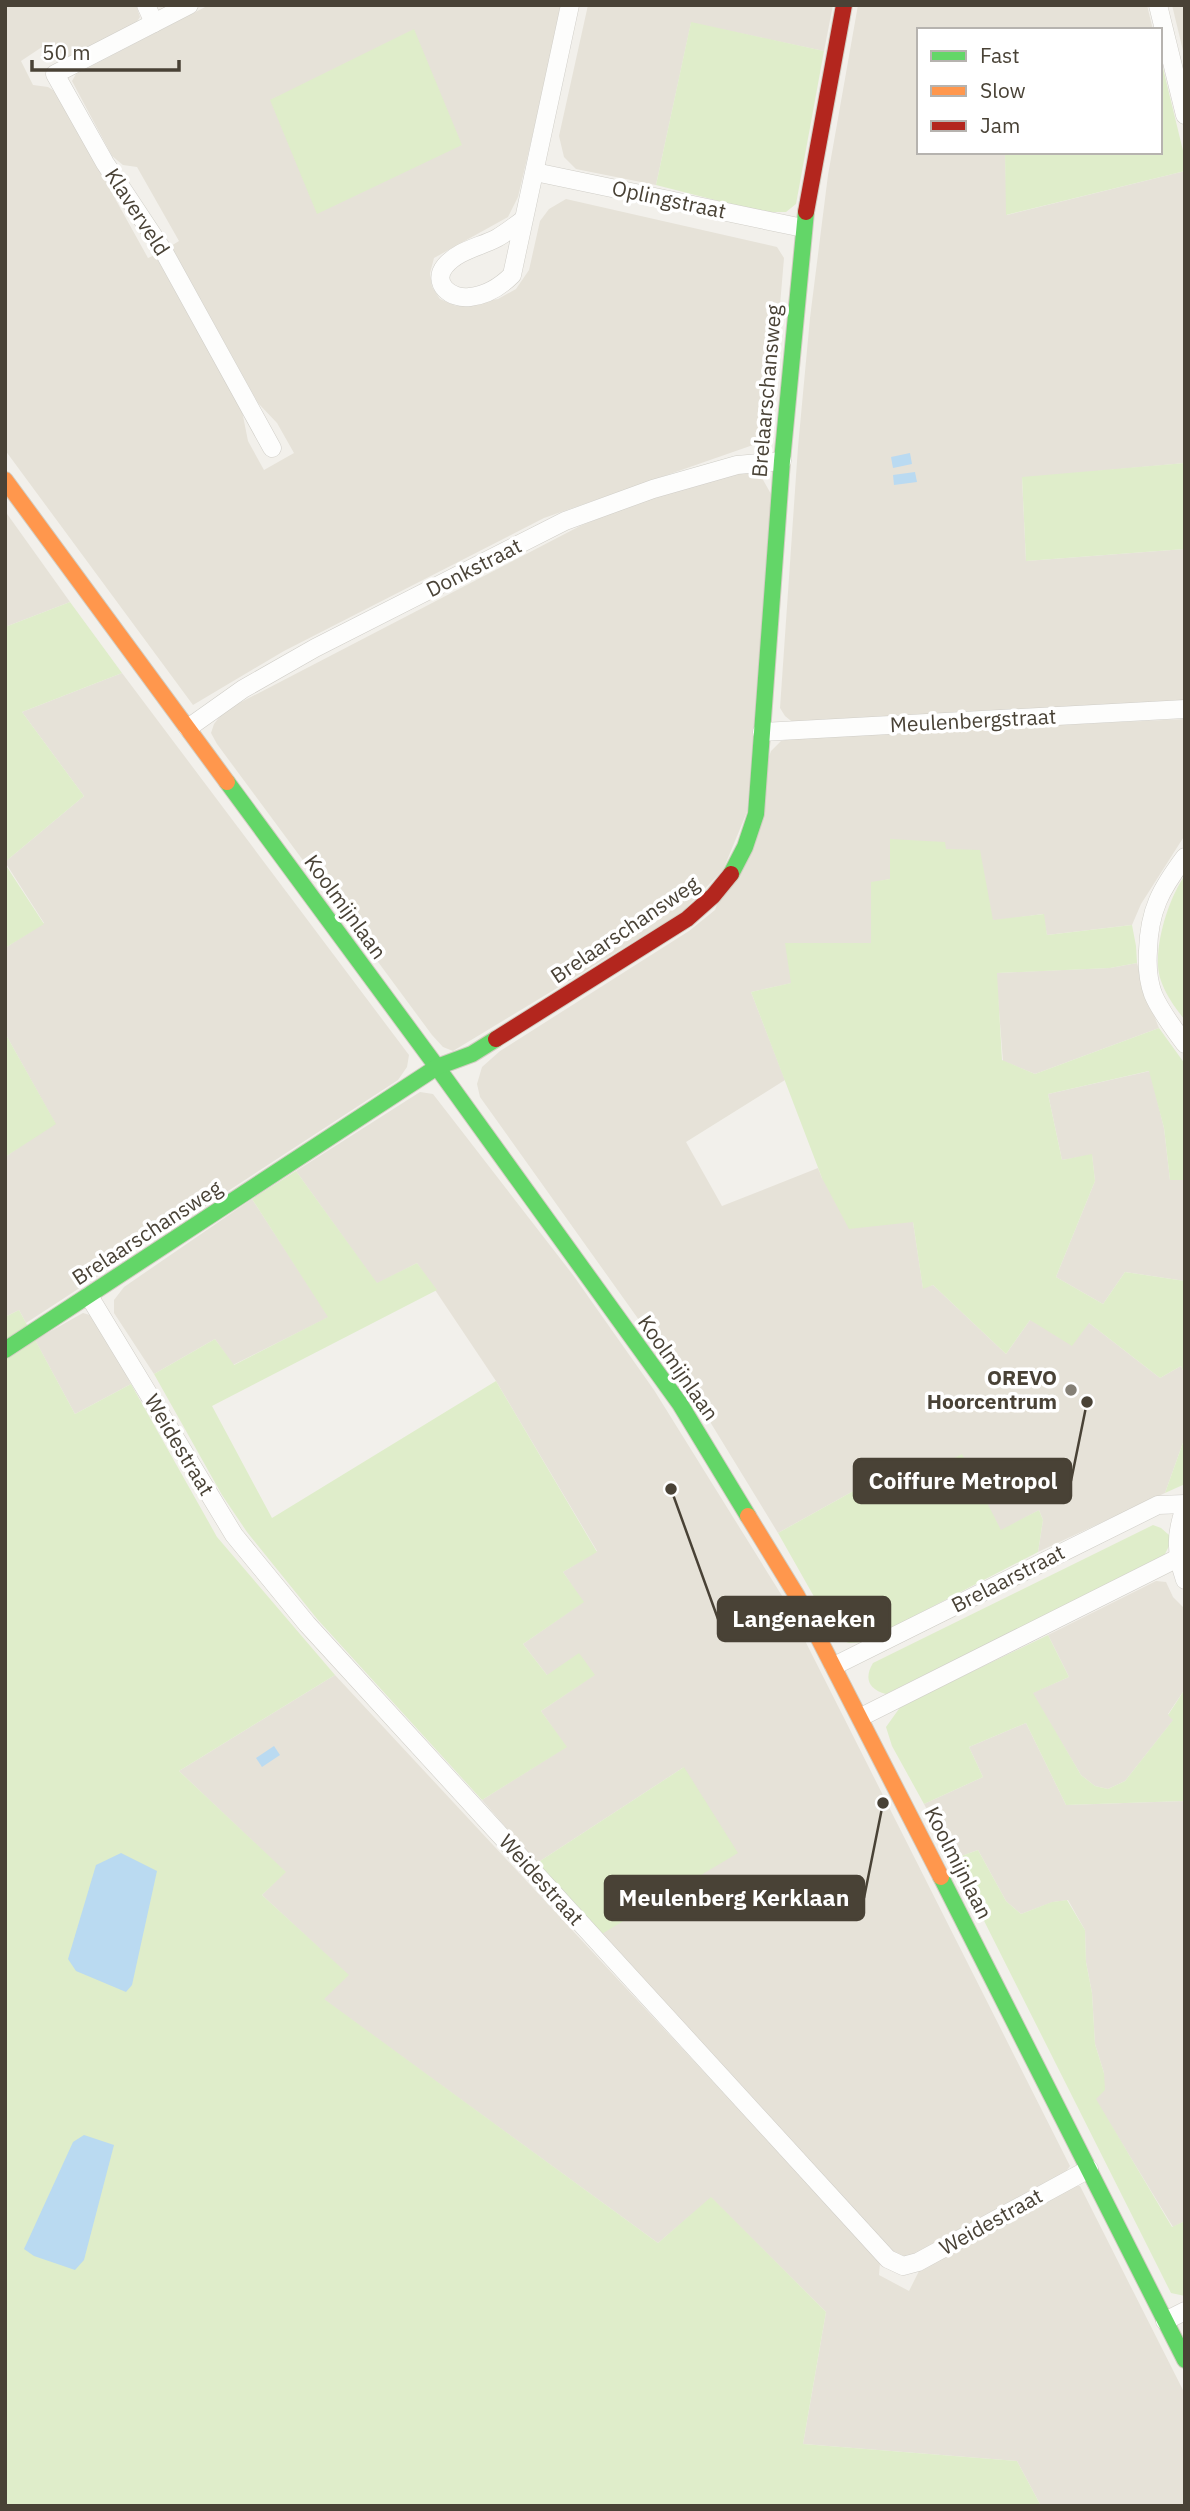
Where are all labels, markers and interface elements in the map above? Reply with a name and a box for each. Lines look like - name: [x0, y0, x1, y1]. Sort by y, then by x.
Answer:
- scale bar: [32, 28, 178, 72]
- legend: [917, 28, 1162, 154]
- text: 50 m: [42, 38, 91, 66]
- text: Fast: [980, 41, 1020, 69]
- text: Slow: [980, 76, 1026, 104]
- text: Jam: [980, 111, 1020, 139]
- street label: Klaverveld: [99, 162, 177, 261]
- street label: Oplingstraat: [610, 173, 729, 225]
- street label: Brelaarschansweg: [745, 303, 787, 478]
- street label: Donkstraat: [421, 531, 526, 603]
- street label: Meulenbergstraat: [889, 702, 1057, 738]
- street label: Koolmijnlaan: [298, 848, 393, 964]
- street label: Brelaarschansweg: [545, 869, 704, 989]
- street label: Brelaarschansweg: [66, 1173, 227, 1291]
- street label: Koolmijnlaan: [632, 1309, 726, 1426]
- place label: OREVO Hoorcentrum: [927, 1363, 1057, 1415]
- marker: OREVO Hoorcentrum: [1063, 1382, 1079, 1398]
- street label: Weidestraat: [139, 1389, 221, 1500]
- callout: Coiffure Metropol: [854, 1459, 1071, 1503]
- text: Coiffure Metropol: [868, 1465, 1058, 1495]
- street label: Brelaarstraat: [946, 1538, 1069, 1619]
- callout: Langenaeken: [718, 1597, 890, 1641]
- text: Langenaeken: [732, 1603, 876, 1633]
- street label: Koolmijnlaan: [919, 1801, 999, 1924]
- street label: Weidestraat: [493, 1828, 590, 1931]
- callout: Meulenberg Kerklaan: [605, 1876, 864, 1920]
- text: Meulenberg Kerklaan: [619, 1882, 849, 1912]
- street label: Weidestraat: [934, 2181, 1047, 2261]

